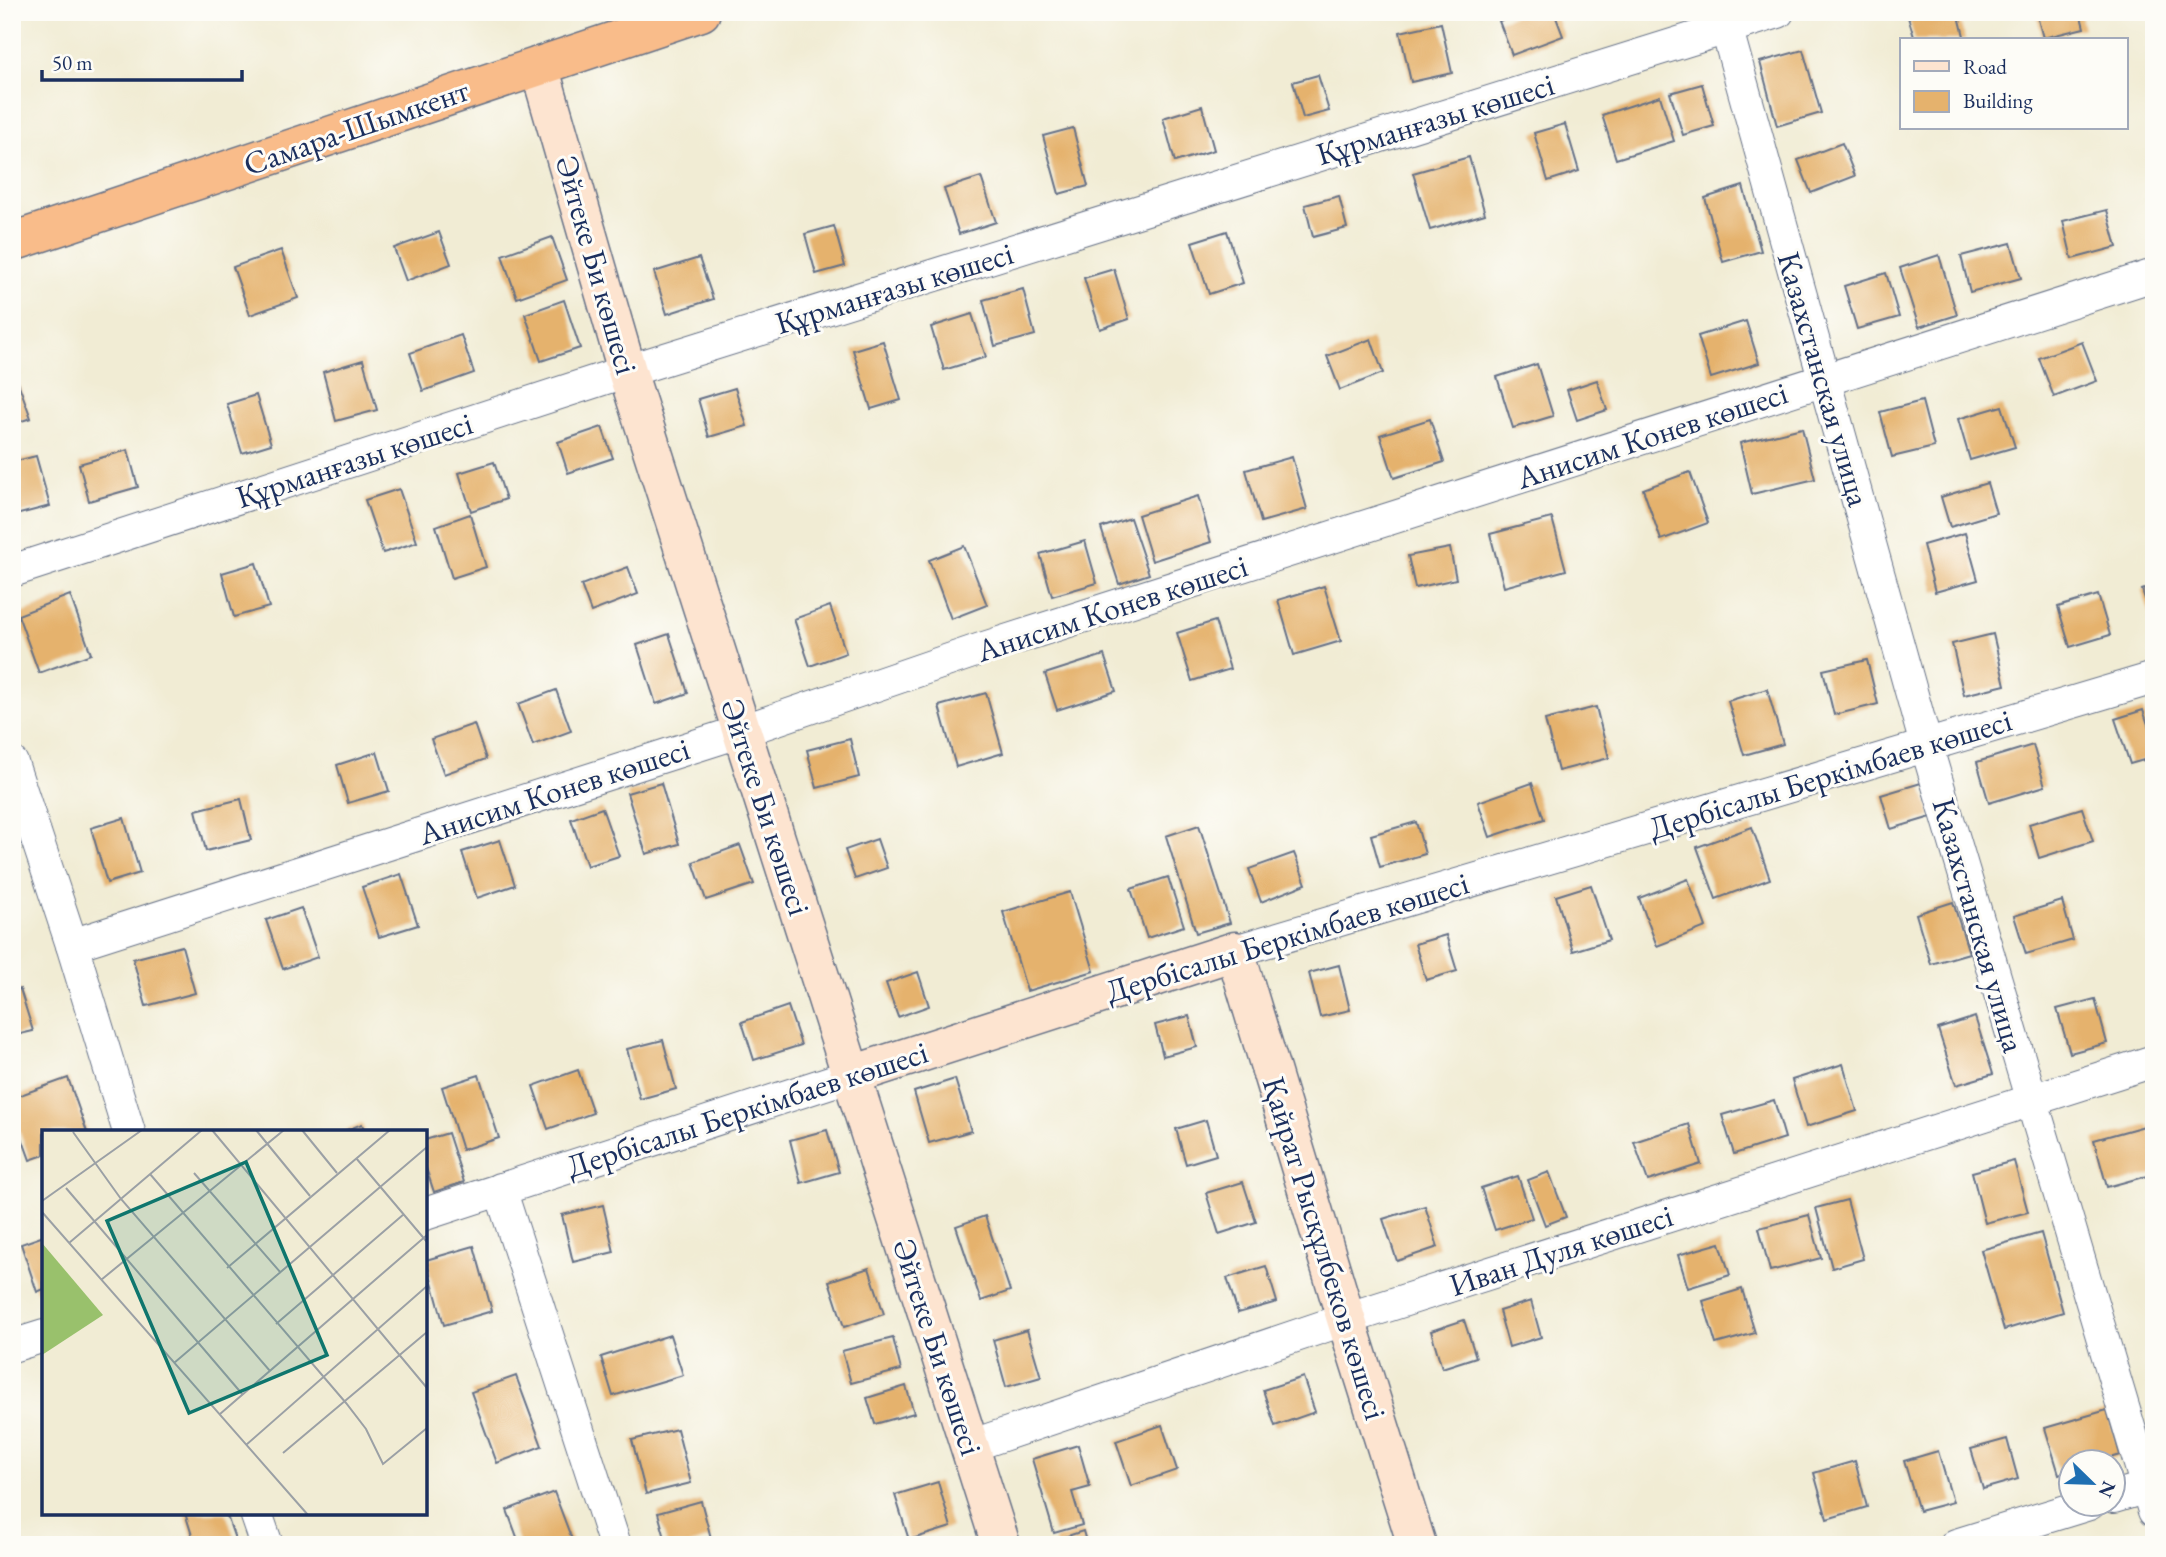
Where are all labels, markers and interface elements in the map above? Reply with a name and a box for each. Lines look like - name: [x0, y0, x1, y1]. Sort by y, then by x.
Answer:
- scale bar: [42, 38, 242, 82]
- legend: [1900, 38, 2128, 130]
- text: 50 m: [52, 49, 93, 76]
- text: Road: [1963, 53, 2007, 80]
- street label: Құрманғазы көшесі: [1311, 63, 1559, 175]
- street label: Самара-Шымкент: [238, 69, 474, 185]
- text: Building: [1963, 87, 2033, 114]
- street label: Әйтеке Би көшесі: [546, 151, 648, 379]
- street label: Құрманғазы көшесі: [770, 232, 1018, 344]
- street label: Казахстанская улица: [1768, 247, 1880, 511]
- street label: Анисим Конев көшесі: [1510, 371, 1793, 499]
- street label: Құрманғазы көшесі: [230, 402, 478, 518]
- street label: Анисим Конев көшесі: [970, 544, 1253, 672]
- street label: Әйтеке Би көшесі: [711, 693, 821, 921]
- street label: Дербісалы Беркімбаев көшесі: [1643, 699, 2017, 849]
- street label: Анисим Конев көшесі: [412, 727, 695, 855]
- street label: Казахстанская улица: [1923, 793, 2035, 1057]
- street label: Дербісалы Беркімбаев көшесі: [1100, 862, 1474, 1012]
- street label: Дербісалы Беркімбаев көшесі: [561, 1031, 933, 1187]
- street label: Қайрат Рысқұлбеков көшесі: [1253, 1071, 1397, 1425]
- inset map: [42, 1130, 427, 1515]
- street label: Иван Дуля көшесі: [1444, 1194, 1678, 1306]
- street label: Әйтеке Би көшесі: [883, 1233, 993, 1461]
- north arrow: [2058, 1448, 2128, 1518]
- text: N: [2092, 1477, 2122, 1502]

